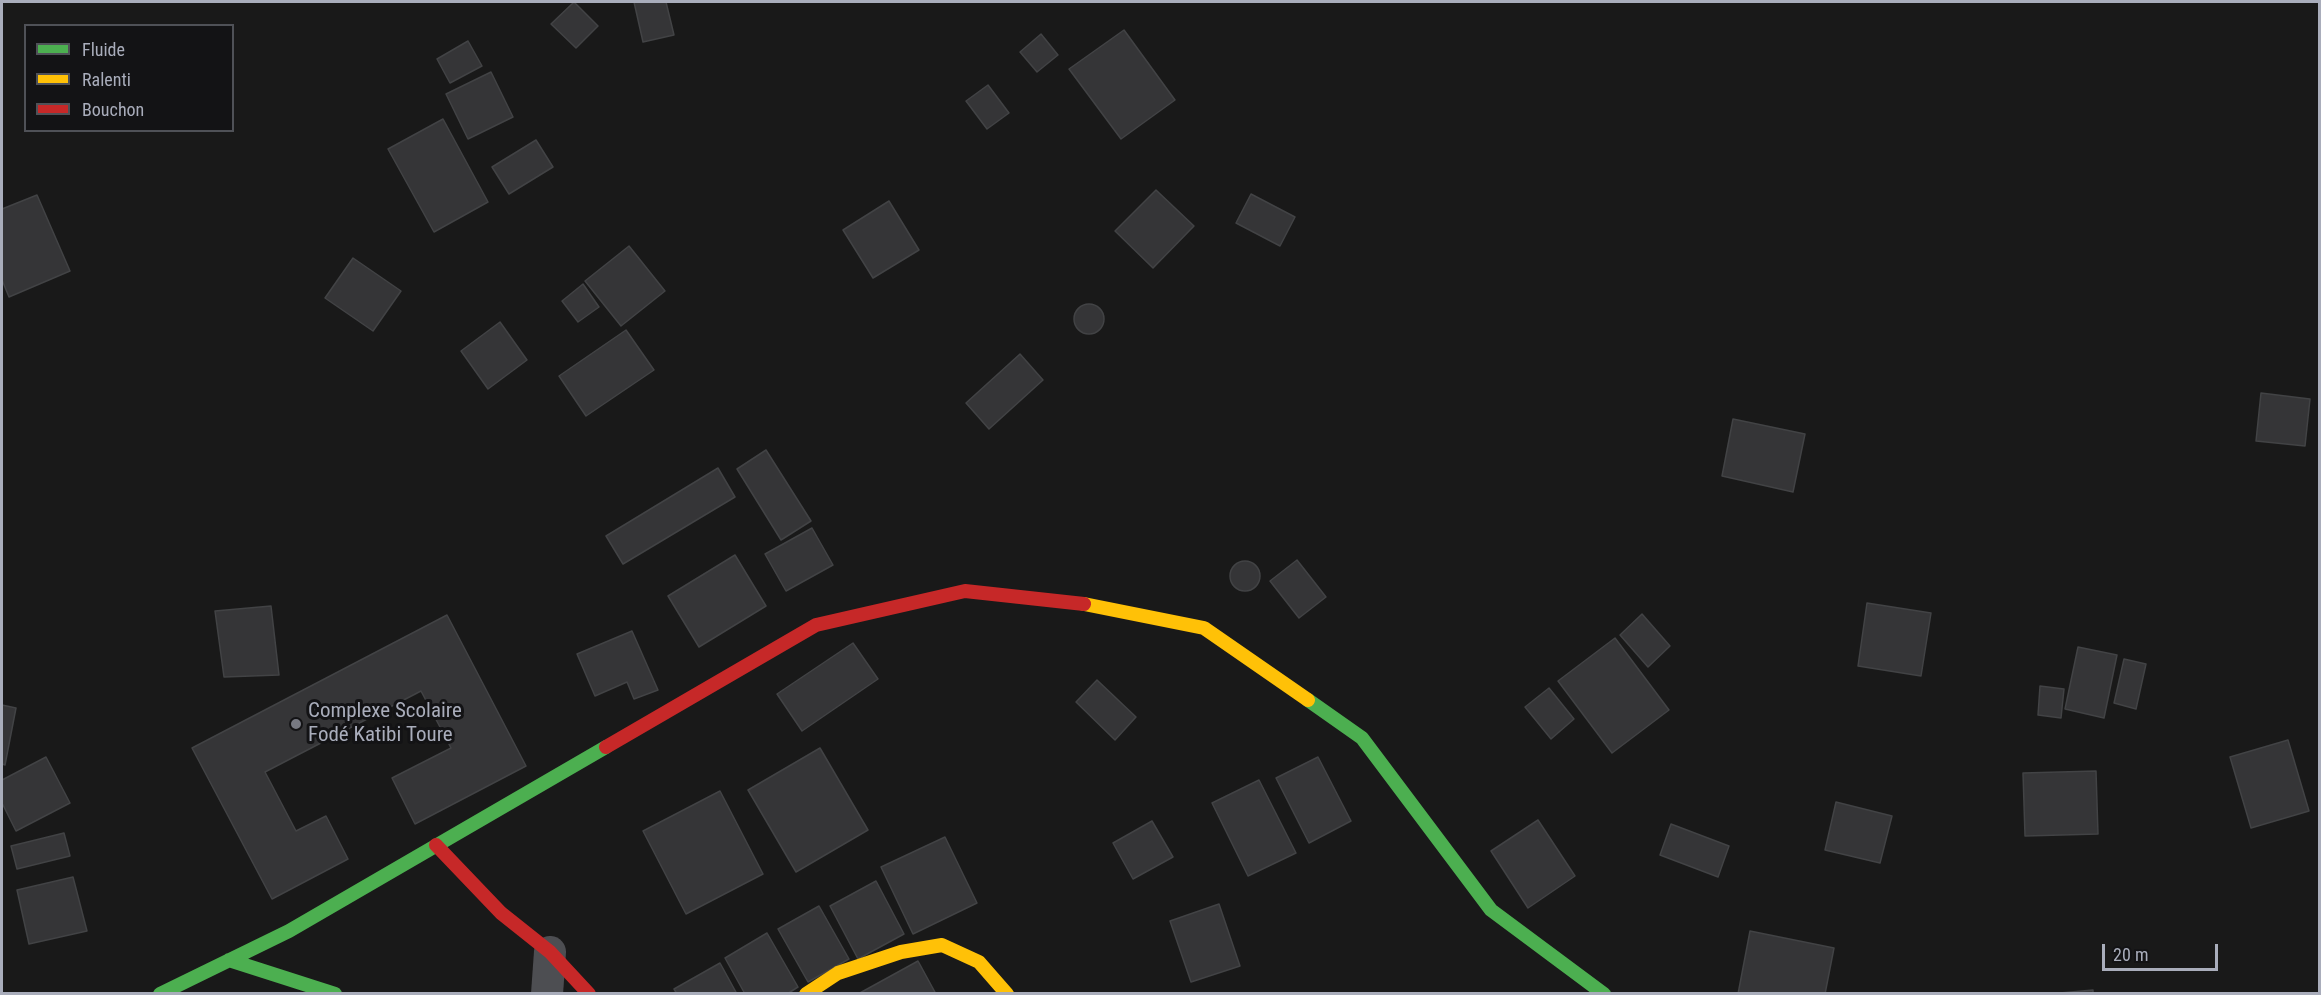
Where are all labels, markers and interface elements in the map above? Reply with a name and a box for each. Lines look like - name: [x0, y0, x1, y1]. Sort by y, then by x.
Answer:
- legend: [24, 24, 234, 132]
- text: Fluide: [82, 39, 125, 60]
- text: Ralenti: [82, 69, 131, 90]
- text: Bouchon: [82, 99, 144, 120]
- place label: Complexe Scolaire Fodé Katibi Toure: [308, 699, 462, 749]
- marker: Complexe Scolaire Fodé Katibi Toure: [289, 717, 303, 731]
- scale bar: [2105, 932, 2220, 970]
- text: 20 m: [2113, 944, 2148, 965]

